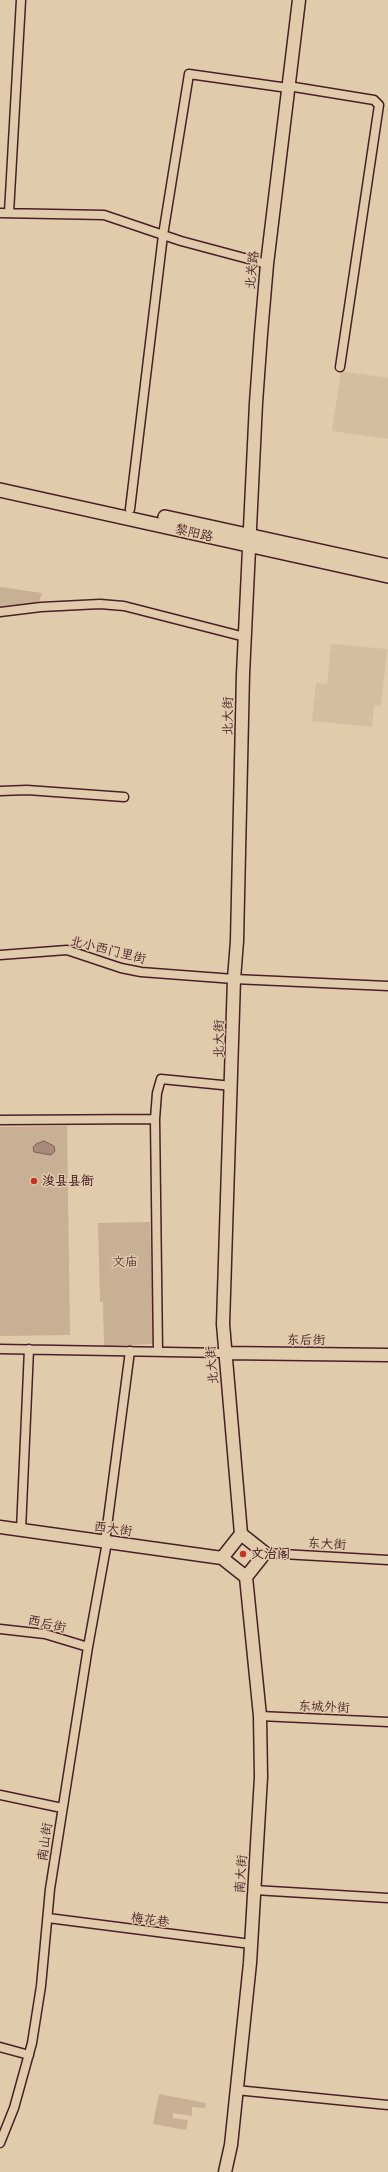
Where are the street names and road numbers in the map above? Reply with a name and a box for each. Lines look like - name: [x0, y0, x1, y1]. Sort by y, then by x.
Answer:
- street label: 北关路: [242, 250, 262, 290]
- street label: 黎阳路: [173, 521, 215, 545]
- street label: 北大街: [220, 696, 236, 736]
- street label: 北小西门里街: [68, 933, 148, 967]
- street label: 北大街: [211, 1019, 227, 1059]
- street label: 东后街: [286, 1332, 326, 1348]
- street label: 北大街: [203, 1345, 221, 1385]
- street label: 西大街: [93, 1519, 133, 1539]
- street label: 东大街: [307, 1535, 347, 1553]
- street label: 西后街: [26, 1612, 68, 1636]
- street label: 东城外街: [298, 1698, 350, 1716]
- street label: 南山街: [35, 1822, 55, 1862]
- street label: 南大街: [232, 1854, 250, 1894]
- street label: 梅花巷: [130, 1910, 170, 1930]

